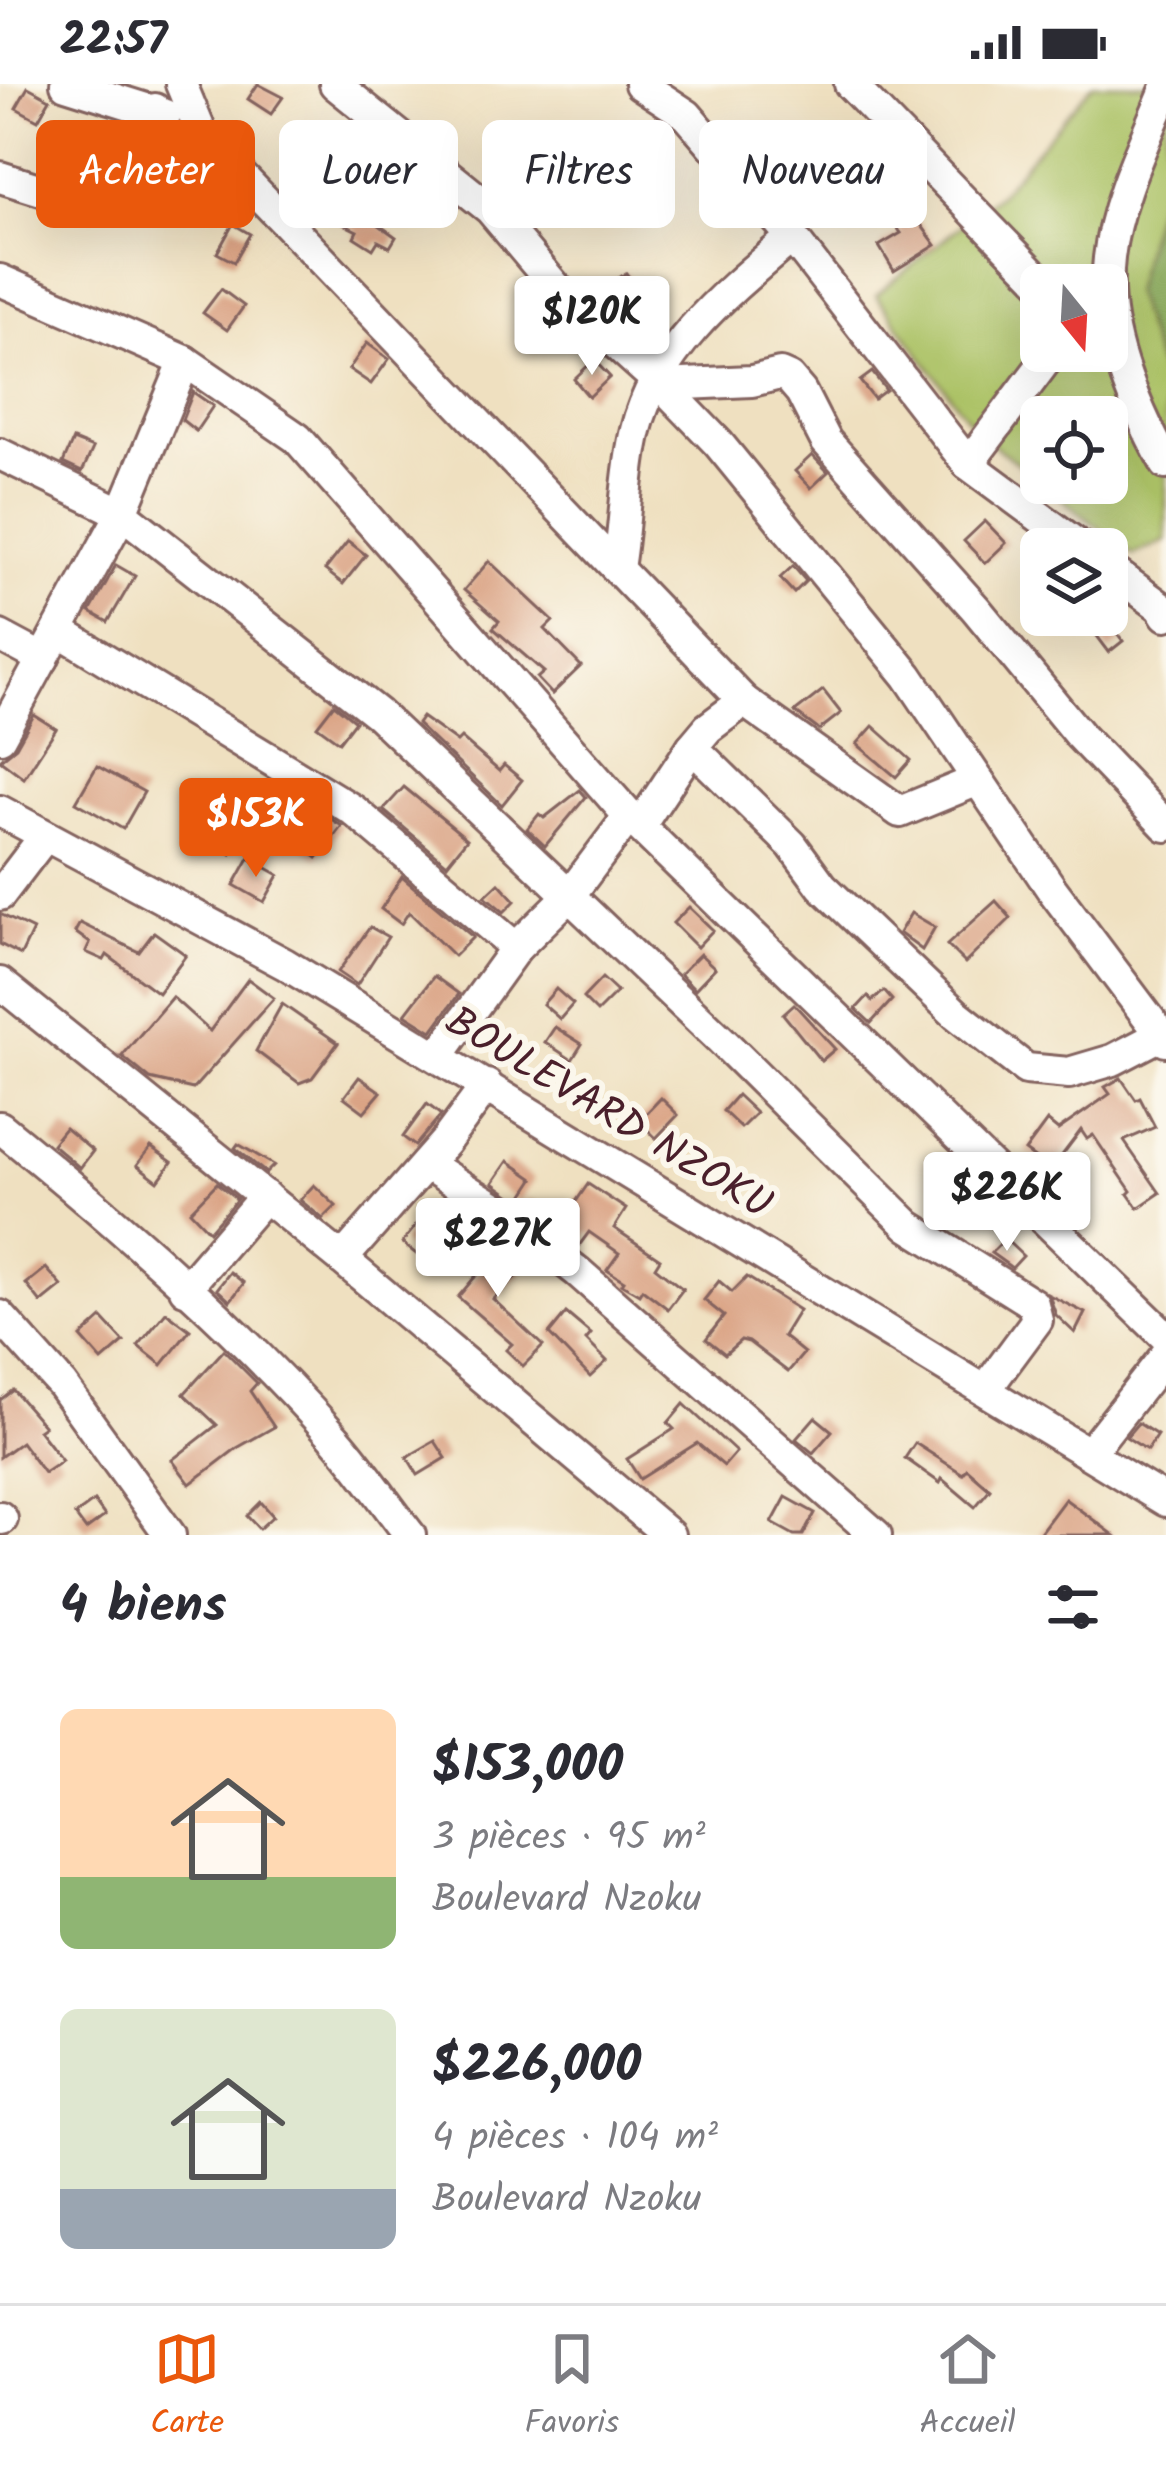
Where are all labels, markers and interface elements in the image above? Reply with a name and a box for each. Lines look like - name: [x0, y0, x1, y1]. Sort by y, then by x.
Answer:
- text: 22:57: [60, 6, 168, 78]
- chip: Acheter: [36, 120, 255, 228]
- chip: Louer: [279, 120, 458, 228]
- chip: Filtres: [482, 120, 675, 228]
- chip: Nouveau: [699, 120, 927, 228]
- north arrow: [1020, 264, 1128, 372]
- map controls: [1020, 264, 1128, 636]
- pin: $120K: [508, 276, 676, 378]
- text: $120K: [541, 284, 643, 346]
- button: locate: [1020, 396, 1128, 504]
- button: layers: [1020, 528, 1128, 636]
- pin: $153K: [172, 778, 340, 880]
- text: $153K: [206, 786, 306, 848]
- street label: BOULEVARD NZOKU: [432, 990, 785, 1238]
- pin: $226K: [923, 1152, 1091, 1254]
- text: $226K: [950, 1160, 1064, 1222]
- pin: $227K: [414, 1198, 582, 1300]
- text: $227K: [443, 1206, 553, 1268]
- text: 4 biens: [60, 1567, 227, 1648]
- icon: filters: [1040, 1574, 1106, 1640]
- text: $153,000: [432, 1727, 623, 1808]
- icon: home: [156, 1757, 300, 1901]
- text: 3 pièces · 95 m²: [432, 1808, 706, 1870]
- text: Boulevard Nzoku: [432, 1870, 701, 1932]
- text: $226,000: [432, 2027, 641, 2108]
- icon: home: [156, 2057, 300, 2201]
- text: 4 pièces · 104 m²: [432, 2108, 718, 2170]
- text: Boulevard Nzoku: [432, 2170, 701, 2232]
- tab: Carte: [150, 2326, 224, 2451]
- tab: Favoris: [525, 2326, 619, 2451]
- tab: Accueil: [920, 2326, 1016, 2451]

